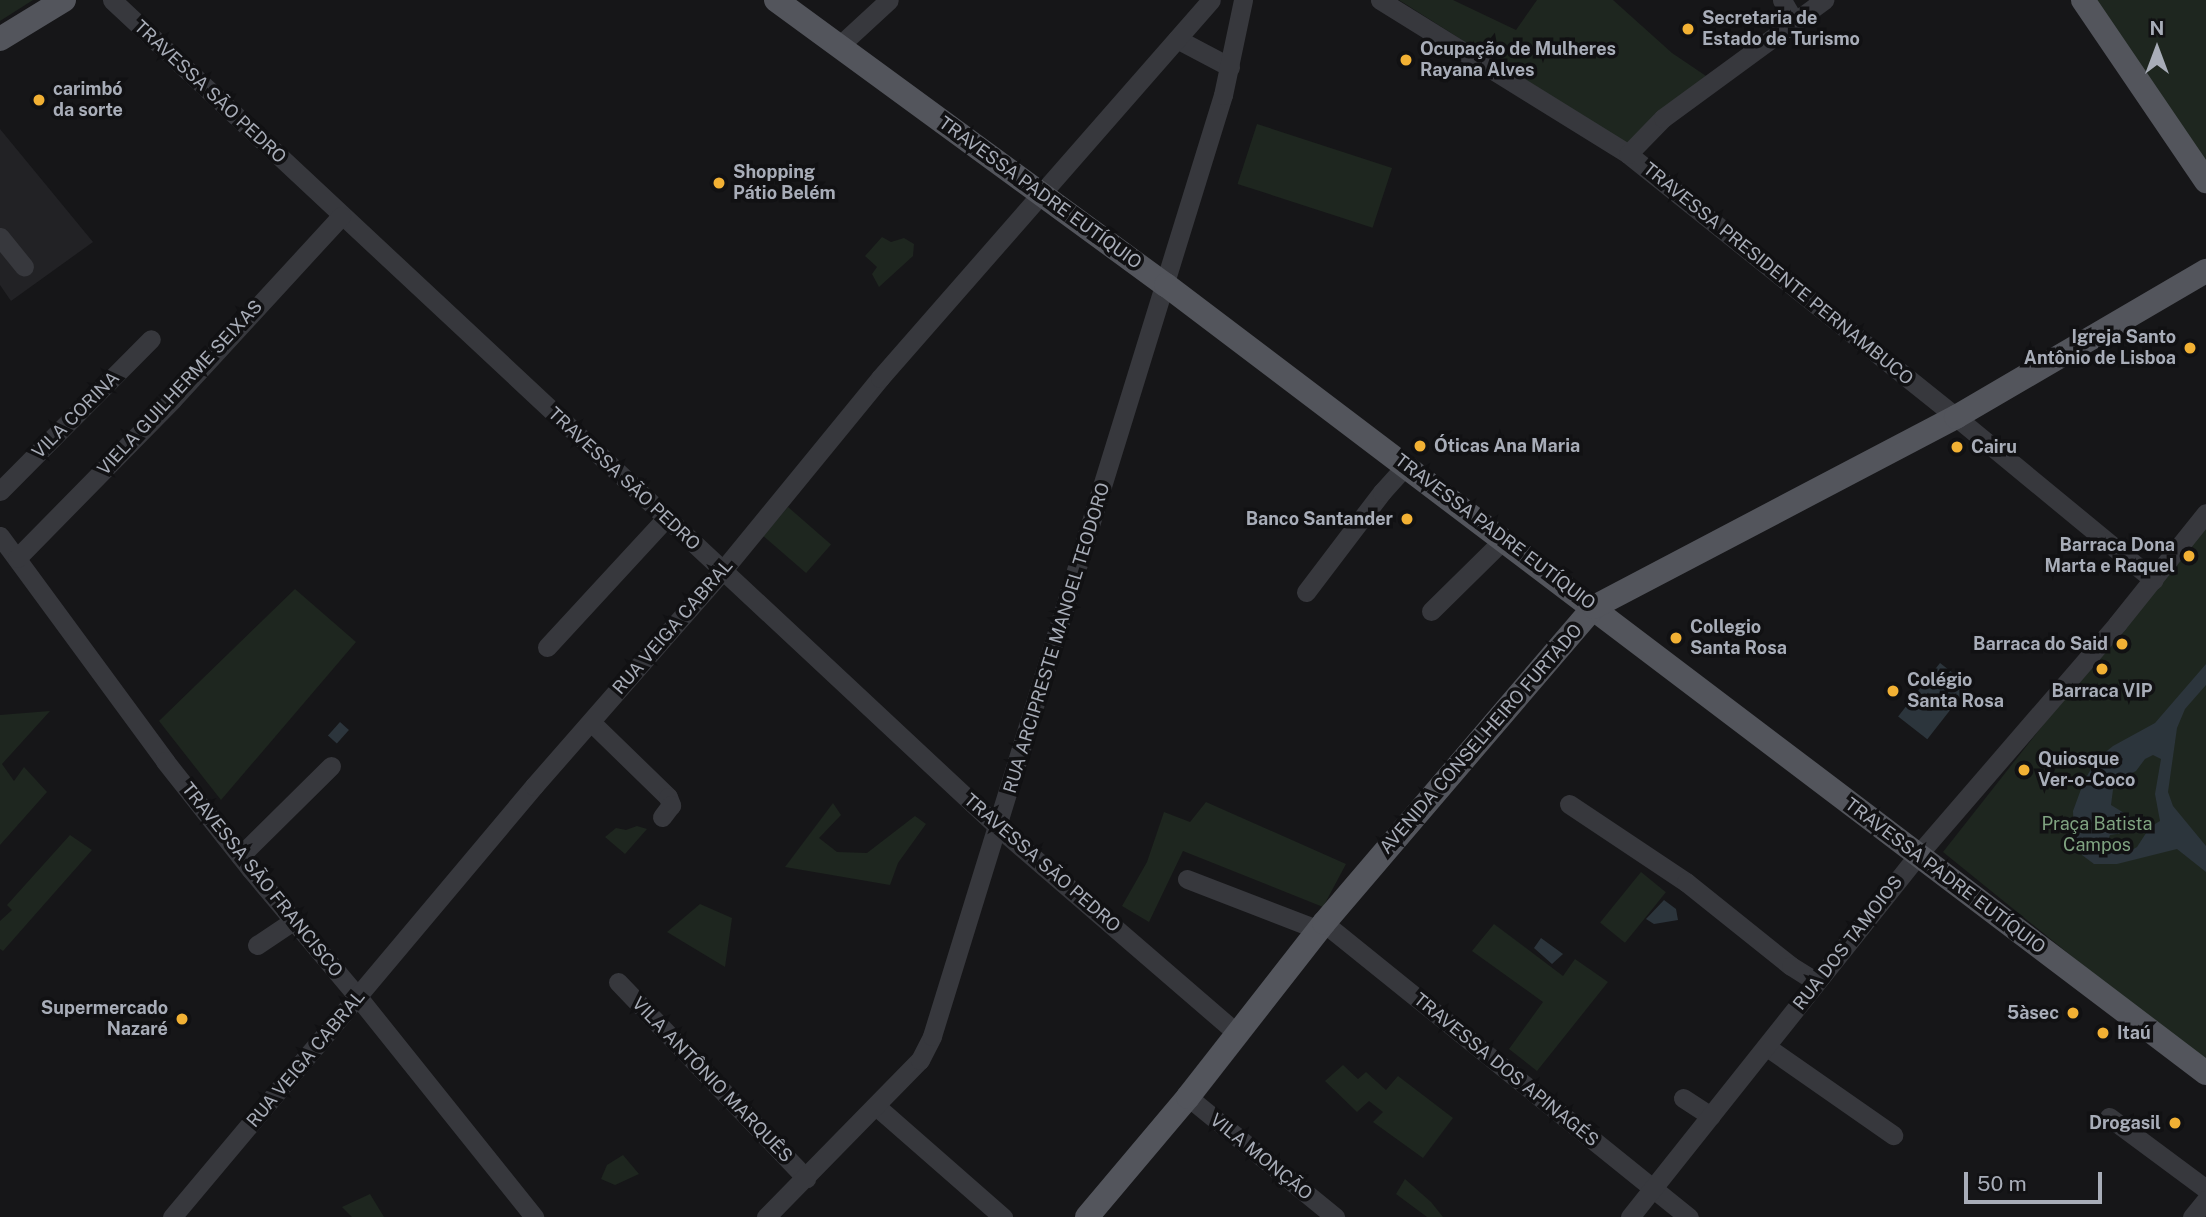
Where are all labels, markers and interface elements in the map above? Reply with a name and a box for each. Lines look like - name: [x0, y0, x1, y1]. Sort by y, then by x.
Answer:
- place label: Secretaria de Estado de Turismo: [1702, 8, 1860, 50]
- north arrow: [2122, 14, 2192, 84]
- street label: TRAVESSA SÃO PEDRO: [129, 16, 291, 168]
- text: N: [2150, 17, 2164, 39]
- marker: Secretaria de Estado de Turismo: [1680, 21, 1696, 37]
- place label: Ocupação de Mulheres Rayana Alves: [1420, 39, 1616, 82]
- marker: Ocupação de Mulheres Rayana Alves: [1398, 52, 1414, 68]
- place label: carimbó da sorte: [53, 79, 123, 122]
- marker: carimbó da sorte: [31, 92, 47, 108]
- street label: TRAVESSA PADRE EUTÍQUIO: [935, 112, 1145, 274]
- street label: TRAVESSA PRESIDENTE PERNAMBUCO: [1639, 158, 1917, 390]
- place label: Shopping Pátio Belém: [733, 162, 836, 204]
- marker: Shopping Pátio Belém: [711, 175, 727, 191]
- street label: VIELA GUILHERME SEIXAS: [93, 296, 267, 480]
- place label: Igreja Santo Antônio de Lisboa: [2024, 327, 2176, 370]
- marker: Igreja Santo Antônio de Lisboa: [2182, 340, 2198, 356]
- street label: VILA CORINA: [28, 367, 124, 463]
- street label: TRAVESSA SÃO PEDRO: [543, 403, 705, 555]
- place label: Óticas Ana Maria: [1434, 435, 1580, 457]
- place label: Cairu: [1971, 436, 2017, 458]
- marker: Óticas Ana Maria: [1412, 438, 1428, 454]
- marker: Cairu: [1949, 439, 1965, 455]
- street label: TRAVESSA PADRE EUTÍQUIO: [1391, 450, 1599, 614]
- street label: RUA ARCIPRESTE MANOEL TEODORO: [999, 480, 1115, 796]
- place label: Banco Santander: [1246, 508, 1393, 530]
- marker: Banco Santander: [1399, 511, 1415, 527]
- place label: Barraca Dona Marta e Raquel: [2044, 535, 2175, 578]
- marker: Barraca Dona Marta e Raquel: [2181, 548, 2197, 564]
- street label: RUA VEIGA CABRAL: [608, 555, 738, 699]
- place label: Collegio Santa Rosa: [1690, 617, 1787, 660]
- street label: AVENIDA CONSELHEIRO FURTADO: [1375, 620, 1587, 858]
- marker: Collegio Santa Rosa: [1668, 630, 1684, 646]
- place label: Barraca do Said: [1973, 633, 2108, 655]
- marker: Barraca do Said: [2114, 636, 2130, 652]
- marker: Barraca VIP: [2094, 661, 2110, 677]
- place label: Colégio Santa Rosa: [1907, 670, 2004, 712]
- place label: Barraca VIP: [2051, 680, 2153, 702]
- marker: Colégio Santa Rosa: [1885, 683, 1901, 699]
- place label: Quiosque Ver-o-Coco: [2038, 749, 2135, 792]
- marker: Quiosque Ver-o-Coco: [2016, 762, 2032, 778]
- street label: TRAVESSA SÃO FRANCISCO: [177, 778, 347, 982]
- street label: TRAVESSA SÃO PEDRO: [959, 789, 1125, 937]
- street label: TRAVESSA PADRE EUTÍQUIO: [1841, 794, 2049, 958]
- park label: Praça Batista Campos: [2041, 814, 2153, 856]
- street label: RUA DOS TAMOIOS: [1789, 872, 1907, 1014]
- street label: RUA VEIGA CABRAL: [242, 986, 370, 1132]
- street label: TRAVESSA DOS APINAGÉS: [1409, 989, 1603, 1151]
- street label: VILA ANTÔNIO MARQUÊS: [627, 993, 797, 1167]
- place label: Supermercado Nazaré: [41, 998, 168, 1040]
- place label: 5àsec: [2007, 1002, 2059, 1024]
- marker: 5àsec: [2065, 1005, 2081, 1021]
- marker: Supermercado Nazaré: [174, 1011, 190, 1027]
- place label: Itaú: [2117, 1022, 2151, 1044]
- marker: Itaú: [2095, 1025, 2111, 1041]
- street label: VILA MONÇÃO: [1206, 1109, 1316, 1205]
- place label: Drogasil: [2089, 1112, 2161, 1134]
- marker: Drogasil: [2167, 1115, 2183, 1131]
- scale bar: [1968, 1158, 2106, 1202]
- text: 50 m: [1977, 1171, 2027, 1196]

